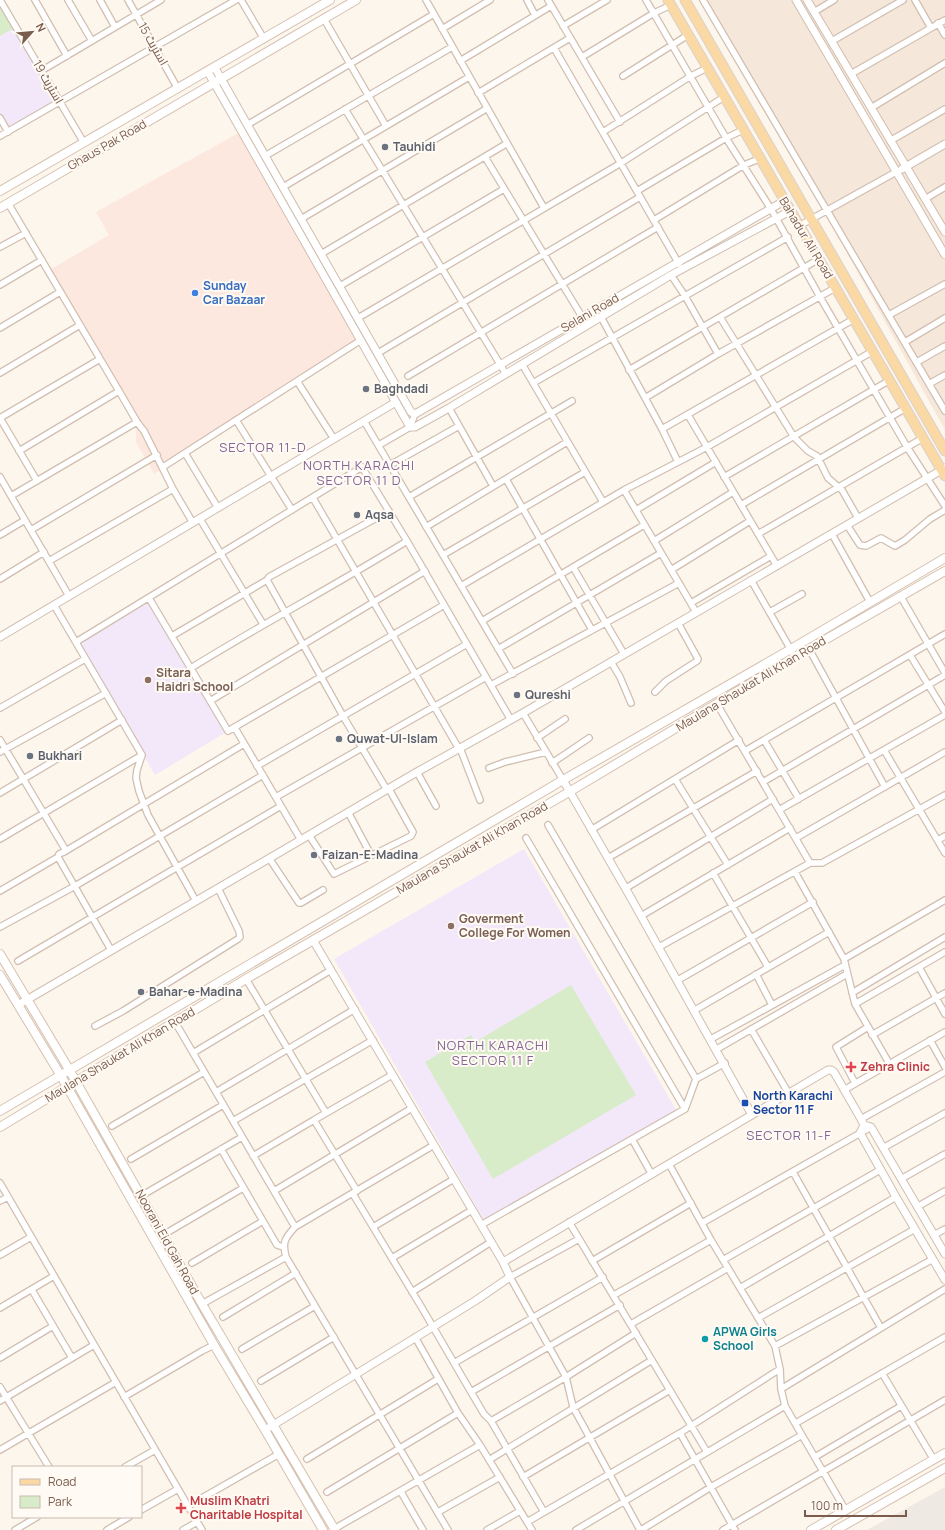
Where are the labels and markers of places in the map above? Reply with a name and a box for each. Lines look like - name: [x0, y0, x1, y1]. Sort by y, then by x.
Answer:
- place label: Tauhidi: [393, 138, 436, 155]
- marker: Tauhidi: [380, 142, 390, 152]
- place label: Sunday Car Bazaar: [203, 277, 265, 308]
- marker: Sunday Car Bazaar: [190, 288, 200, 298]
- place label: Baghdadi: [374, 380, 428, 397]
- marker: Baghdadi: [361, 384, 371, 394]
- place label: Aqsa: [365, 506, 394, 523]
- marker: Aqsa: [352, 510, 362, 520]
- place label: Sitara Haidri School: [156, 664, 233, 695]
- marker: Sitara Haidri School: [143, 675, 153, 685]
- place label: Qureshi: [525, 686, 571, 703]
- marker: Qureshi: [512, 690, 522, 700]
- place label: Quwat-Ul-Islam: [347, 730, 438, 747]
- marker: Quwat-Ul-Islam: [334, 734, 344, 744]
- place label: Bukhari: [38, 747, 82, 764]
- marker: Bukhari: [25, 751, 35, 761]
- place label: Faizan-E-Madina: [322, 846, 418, 863]
- marker: Faizan-E-Madina: [309, 850, 319, 860]
- place label: Goverment College For Women: [459, 910, 571, 941]
- marker: Goverment College For Women: [446, 921, 456, 931]
- place label: Bahar-e-Madina: [149, 983, 242, 1000]
- marker: Bahar-e-Madina: [136, 987, 146, 997]
- place label: Zehra Clinic: [860, 1058, 930, 1075]
- marker: Zehra Clinic: [845, 1061, 857, 1073]
- place label: North Karachi Sector 11 F: [753, 1087, 833, 1118]
- marker: North Karachi Sector 11 F: [740, 1098, 750, 1108]
- place label: APWA Girls School: [713, 1323, 777, 1354]
- marker: APWA Girls School: [700, 1334, 710, 1344]
- place label: Muslim Khatri Charitable Hospital: [190, 1492, 303, 1523]
- marker: Muslim Khatri Charitable Hospital: [175, 1502, 187, 1514]

